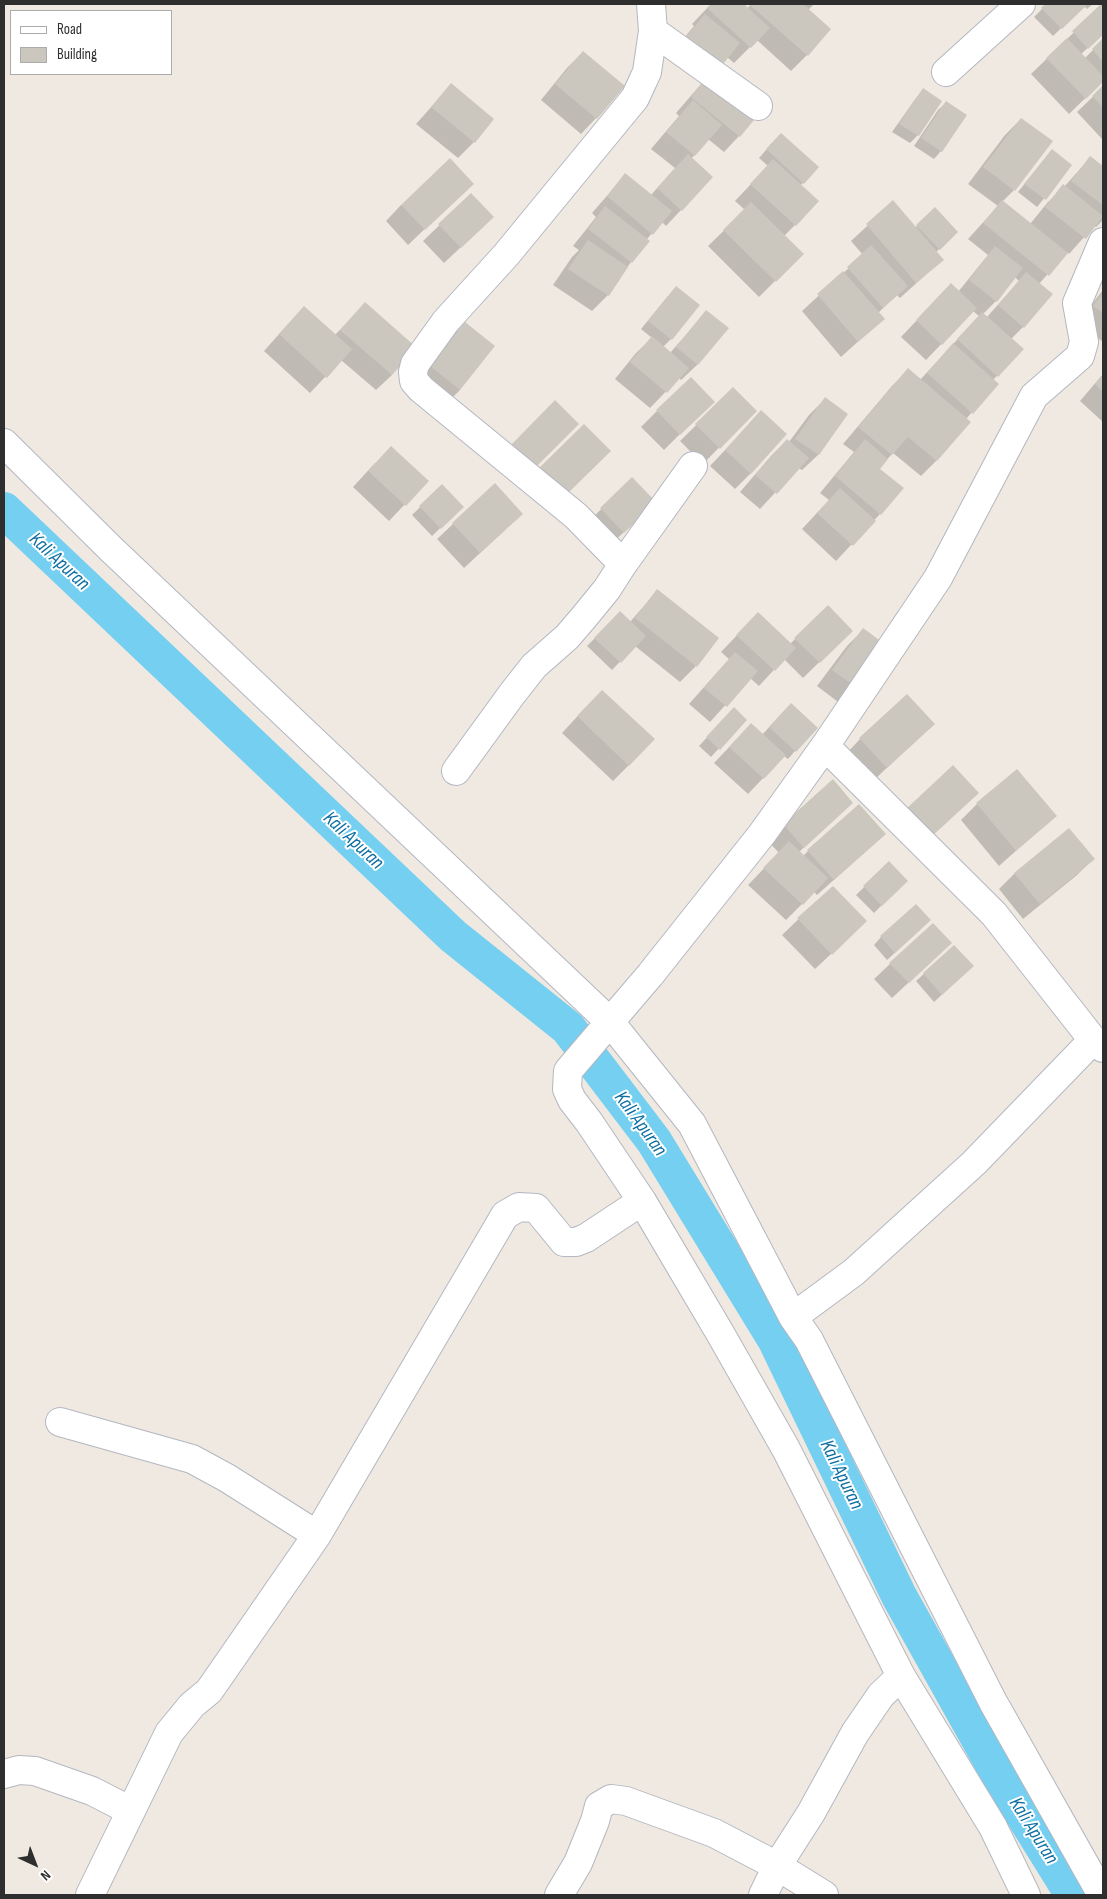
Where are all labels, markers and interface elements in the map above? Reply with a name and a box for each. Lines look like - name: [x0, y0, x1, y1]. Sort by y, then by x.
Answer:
- legend: [10, 10, 172, 75]
- text: Road: [57, 20, 82, 39]
- text: Building: [57, 45, 97, 64]
- water label: Kali Apuran: [24, 528, 94, 596]
- water label: Kali Apuran: [318, 807, 388, 875]
- water label: Kali Apuran: [608, 1087, 672, 1161]
- water label: Kali Apuran: [814, 1436, 868, 1514]
- water label: Kali Apuran: [1003, 1793, 1063, 1869]
- north arrow: [10, 1839, 60, 1889]
- text: N: [37, 1867, 54, 1884]

